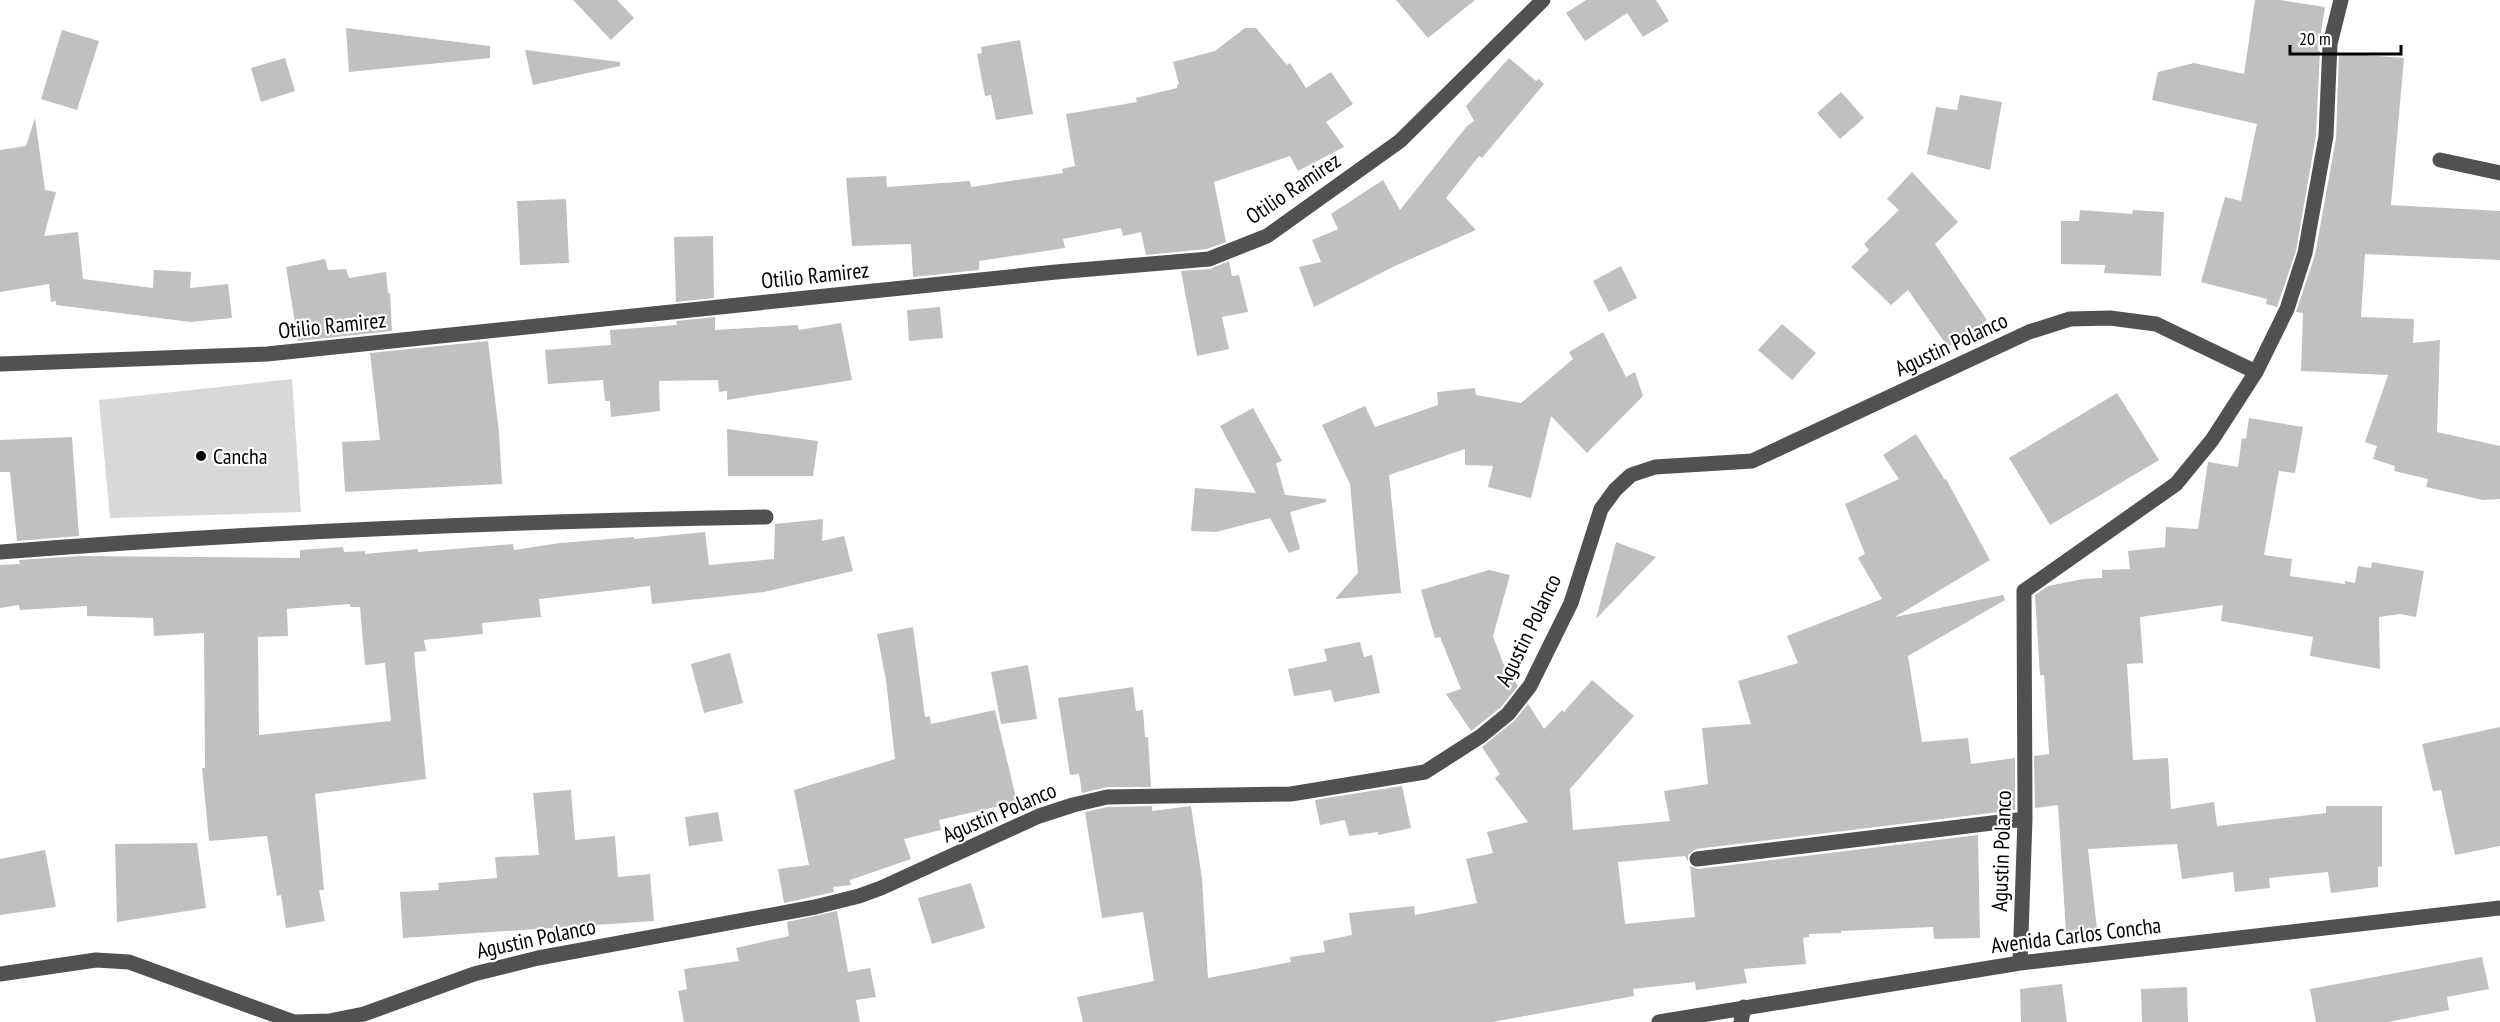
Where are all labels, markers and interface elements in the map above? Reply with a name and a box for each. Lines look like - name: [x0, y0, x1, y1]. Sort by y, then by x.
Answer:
- scale bar: [2290, 18, 2401, 56]
- text: 20 m: [2299, 27, 2331, 50]
- street label: Otilio Ramirez: [1240, 146, 1346, 230]
- street label: Otilio Ramirez: [760, 255, 870, 295]
- street label: Otilio Ramirez: [277, 305, 387, 345]
- street label: Agustin Polanco: [1890, 306, 2012, 382]
- place label: Cancha: [213, 442, 268, 470]
- marker: Cancha: [194, 449, 208, 463]
- street label: Agustin Polanco: [1489, 569, 1567, 691]
- street label: Agustin Polanco: [938, 775, 1060, 849]
- street label: Agustin Polanco: [1985, 790, 2017, 912]
- street label: Avenida Carlos Concha: [1989, 911, 2163, 959]
- street label: Agustin Polanco: [474, 912, 598, 964]

